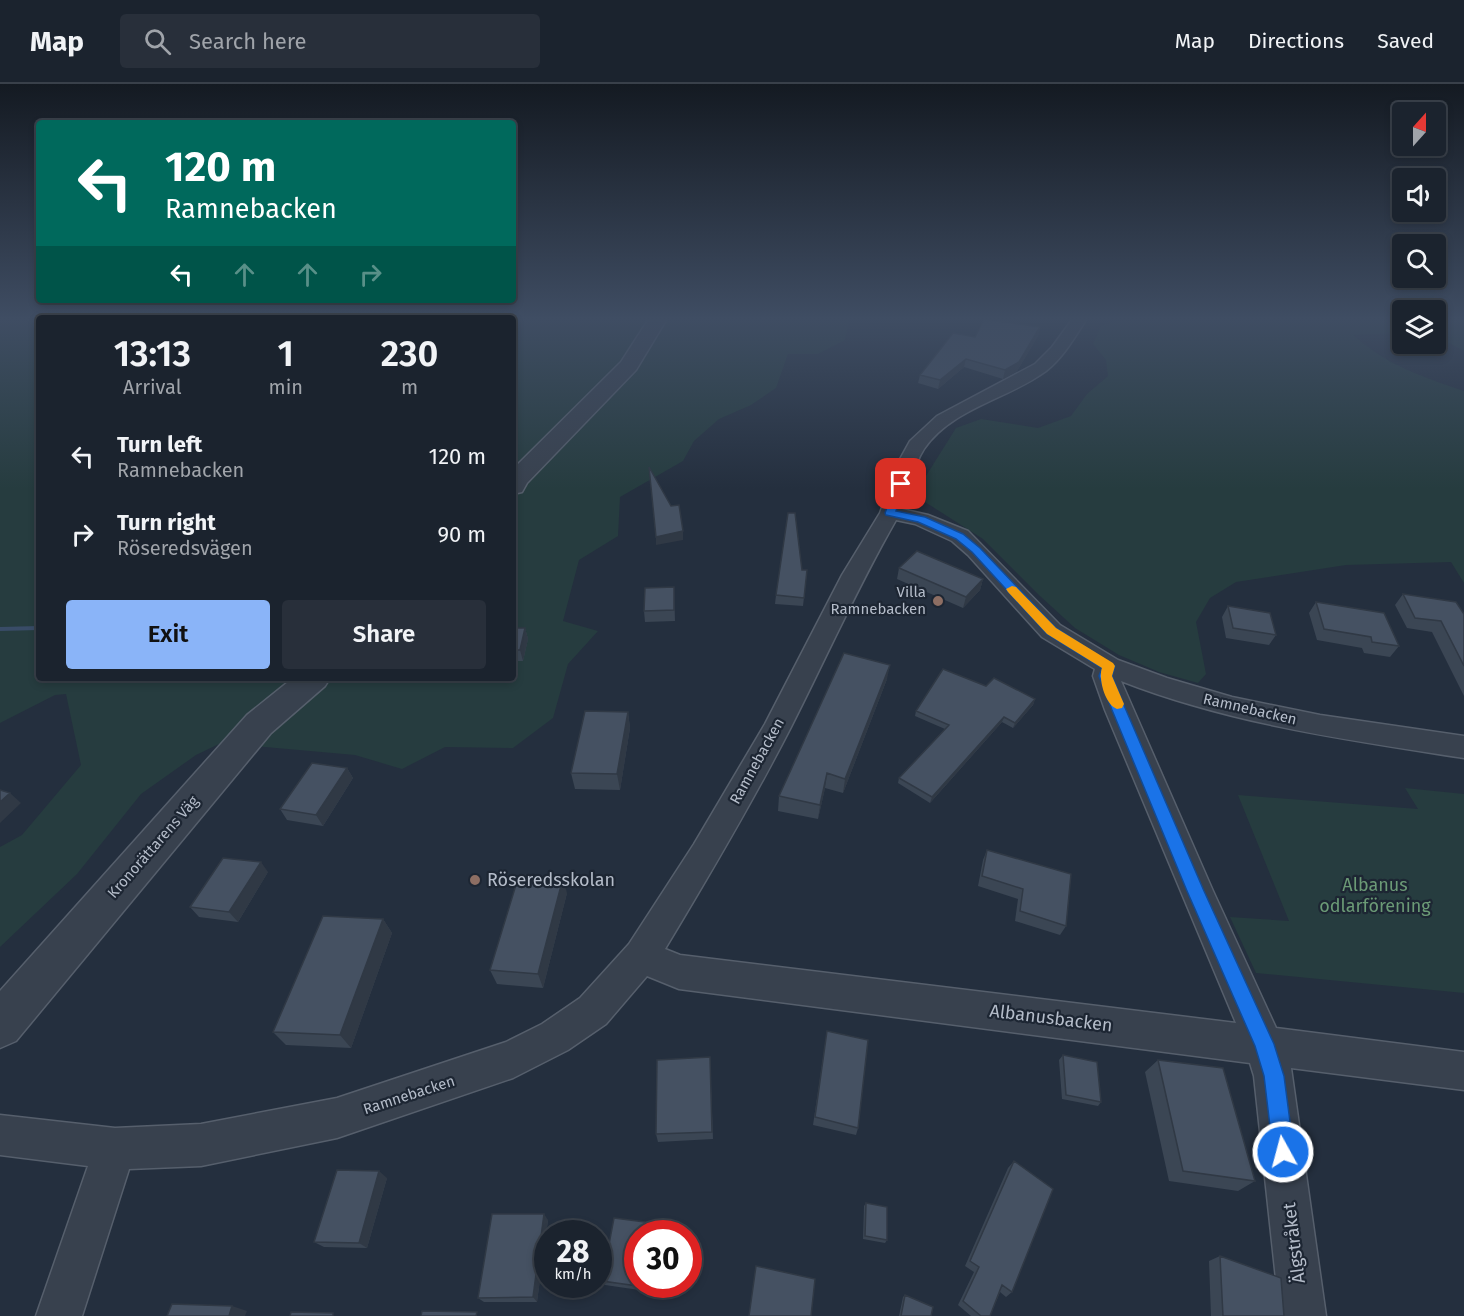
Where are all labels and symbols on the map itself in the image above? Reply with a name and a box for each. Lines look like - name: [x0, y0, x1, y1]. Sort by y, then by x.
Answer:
- north arrow: [1392, 102, 1446, 156]
- pin: [875, 458, 926, 509]
- place label: Villa Ramnebacken: [830, 583, 926, 618]
- marker: Villa Ramnebacken: [931, 594, 945, 608]
- street label: Ramnebacken: [1201, 689, 1299, 729]
- street label: Ramnebacken: [726, 715, 788, 807]
- street label: Kronorättarens Väg: [104, 792, 202, 902]
- place label: Röseredsskolan: [487, 869, 615, 891]
- marker: Röseredsskolan: [468, 873, 482, 887]
- park label: Albanus odlarförening: [1319, 874, 1431, 917]
- street label: Albanusbacken: [988, 1000, 1114, 1036]
- street label: Ramnebacken: [361, 1072, 457, 1118]
- position arrow: [1251, 1120, 1315, 1184]
- street label: Älgstråket: [1278, 1201, 1310, 1285]
- speed limit sign: 30: [624, 1220, 702, 1298]

